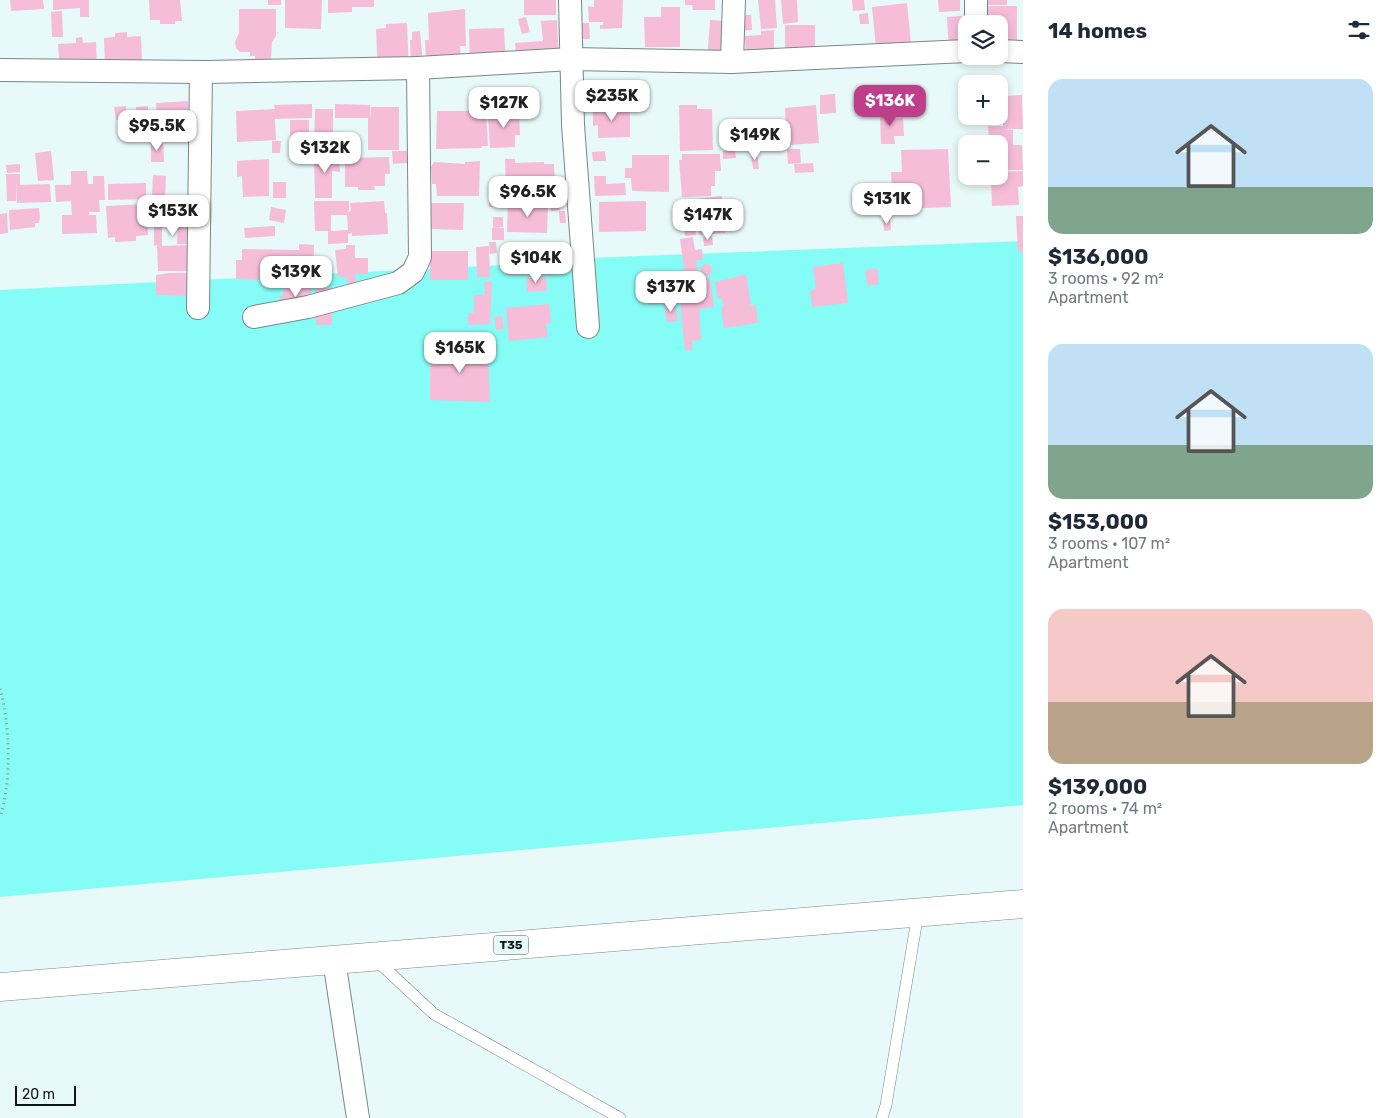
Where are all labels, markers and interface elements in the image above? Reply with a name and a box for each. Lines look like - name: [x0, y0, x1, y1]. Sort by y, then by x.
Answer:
- map controls: [958, 15, 1008, 185]
- button: layers: [958, 15, 1008, 65]
- icon: filters: [1345, 16, 1373, 44]
- text: 14 homes: [1048, 18, 1147, 43]
- button: +: [958, 75, 1008, 125]
- pin: $235K: [577, 80, 647, 122]
- pin: $136K: [855, 84, 925, 127]
- pin: $127K: [469, 86, 539, 129]
- text: $235K: [586, 86, 638, 105]
- text: $136K: [865, 91, 915, 110]
- text: $127K: [480, 93, 528, 112]
- pin: $95.5K: [116, 110, 198, 152]
- icon: home: [1166, 111, 1256, 201]
- text: $95.5K: [129, 116, 185, 135]
- pin: $149K: [720, 119, 790, 161]
- text: $149K: [730, 125, 780, 144]
- pin: $132K: [290, 132, 360, 174]
- button: −: [958, 135, 1008, 185]
- text: $132K: [300, 138, 350, 157]
- pin: $96.5K: [487, 176, 569, 218]
- text: $96.5K: [500, 182, 556, 201]
- pin: $131K: [852, 182, 922, 225]
- text: $131K: [863, 189, 911, 208]
- pin: $153K: [138, 194, 208, 237]
- pin: $147K: [673, 198, 743, 241]
- text: $153K: [148, 201, 198, 220]
- text: $147K: [684, 205, 732, 224]
- pin: $104K: [501, 242, 571, 284]
- text: $136,000: [1048, 244, 1149, 269]
- text: $104K: [510, 248, 562, 267]
- pin: $139K: [261, 256, 331, 298]
- text: $139K: [271, 262, 321, 281]
- text: 3 rooms · 92 m²: [1048, 269, 1164, 288]
- pin: $137K: [636, 270, 706, 313]
- text: $137K: [647, 277, 695, 296]
- text: Apartment: [1048, 288, 1128, 307]
- pin: $165K: [425, 332, 495, 374]
- text: $165K: [435, 338, 485, 357]
- icon: home: [1166, 376, 1256, 466]
- text: $153,000: [1048, 509, 1148, 534]
- text: 3 rooms · 107 m²: [1048, 534, 1170, 553]
- text: Apartment: [1048, 553, 1128, 572]
- icon: home: [1166, 641, 1256, 731]
- text: $139,000: [1048, 774, 1147, 799]
- text: 2 rooms · 74 m²: [1048, 799, 1162, 818]
- text: Apartment: [1048, 818, 1128, 837]
- road number: T35: [494, 936, 528, 954]
- scale bar: [15, 1083, 76, 1106]
- text: 20 m: [22, 1086, 55, 1103]

